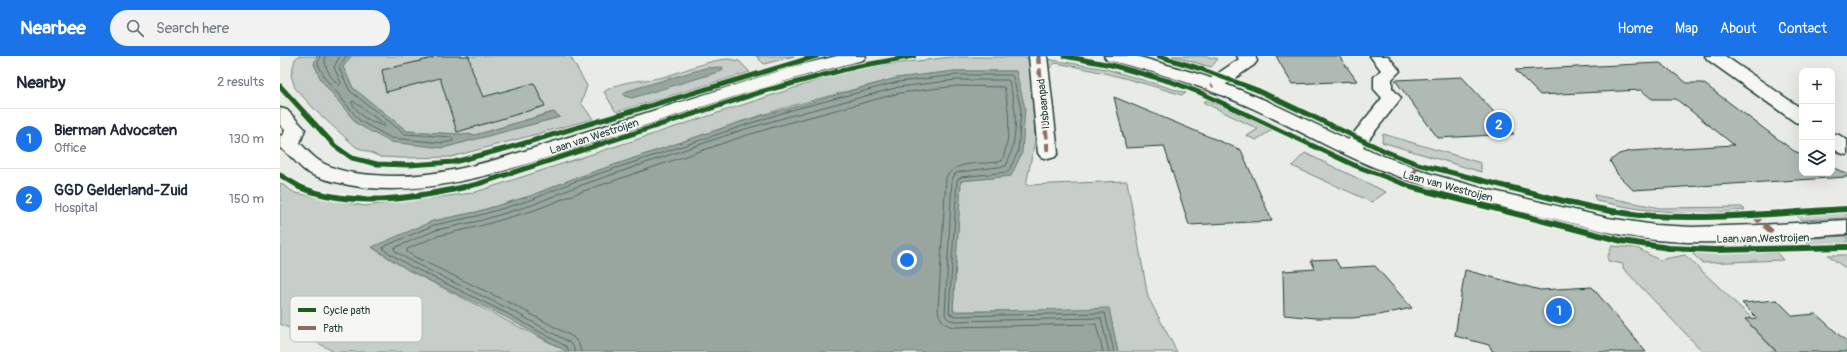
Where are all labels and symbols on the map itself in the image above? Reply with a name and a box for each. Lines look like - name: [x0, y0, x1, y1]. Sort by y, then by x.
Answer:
- street label: IJsbaanpad: [1034, 78, 1053, 130]
- pin: 2: [1486, 110, 1512, 140]
- street label: Laan van Westroijen: [548, 116, 640, 157]
- street label: Laan van Westroijen: [1401, 168, 1494, 205]
- street label: Laan van Westroijen: [1716, 231, 1810, 246]
- your location: [897, 250, 917, 270]
- legend: [290, 296, 422, 342]
- pin: 1: [1546, 296, 1572, 326]
- text: Cycle path: [323, 304, 370, 317]
- text: Path: [323, 322, 343, 335]

